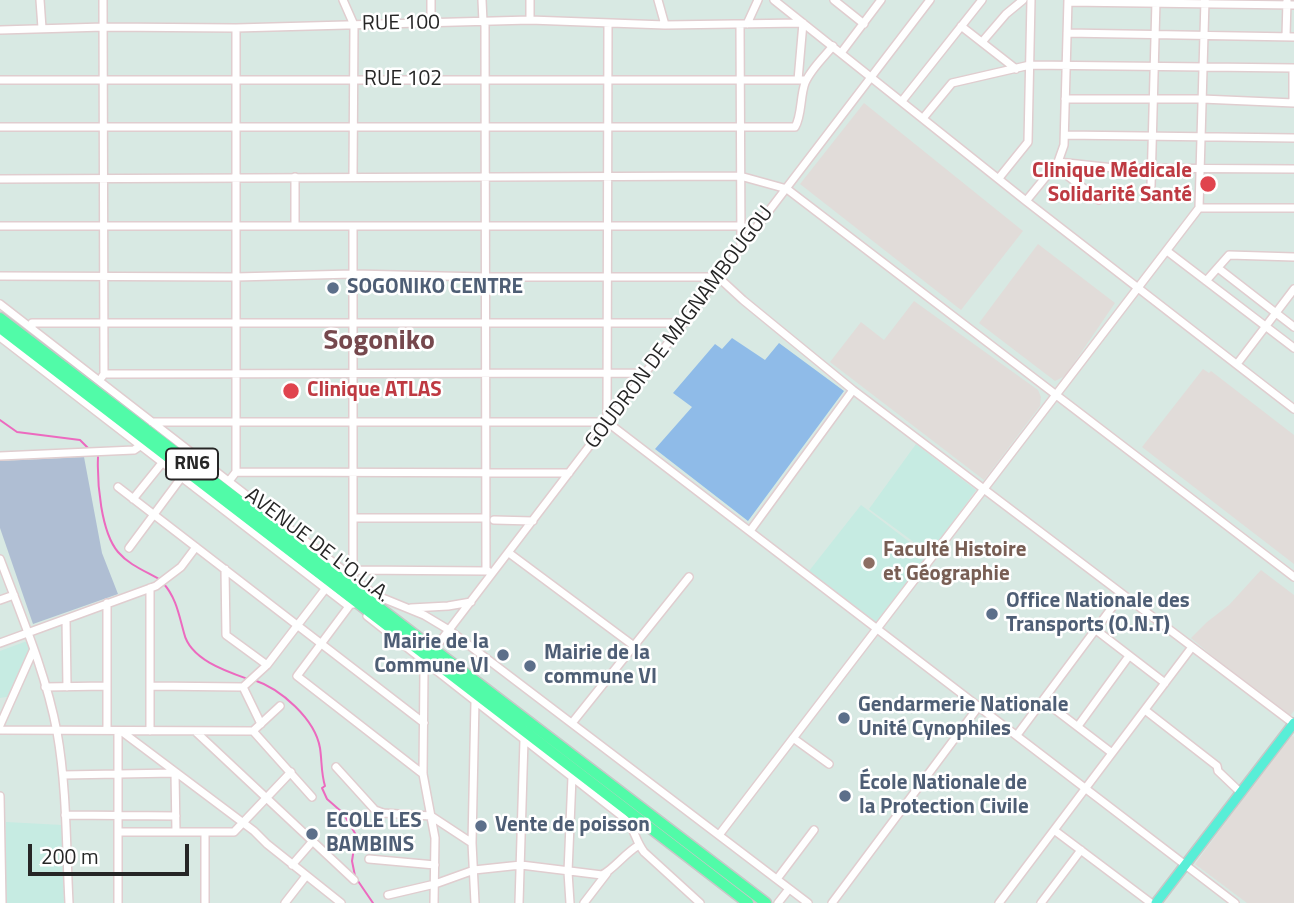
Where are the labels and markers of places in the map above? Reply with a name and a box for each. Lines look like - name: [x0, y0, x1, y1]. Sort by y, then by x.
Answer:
- place label: Clinique Médicale Solidarité Santé: [1032, 159, 1192, 209]
- marker: Clinique Médicale Solidarité Santé: [1198, 174, 1218, 194]
- place label: SOGONIKO CENTRE: [347, 275, 523, 301]
- marker: SOGONIKO CENTRE: [325, 280, 341, 296]
- place label: Clinique ATLAS: [307, 378, 442, 404]
- marker: Clinique ATLAS: [281, 381, 301, 401]
- place label: Faculté Histoire et Géographie: [883, 538, 1026, 588]
- marker: Faculté Histoire et Géographie: [861, 555, 877, 571]
- place label: Office Nationale des Transports (O.N.T): [1006, 589, 1190, 639]
- marker: Office Nationale des Transports (O.N.T): [984, 606, 1000, 622]
- place label: Mairie de la Commune VI: [374, 630, 489, 680]
- place label: Mairie de la commune VI: [544, 641, 657, 691]
- marker: Mairie de la Commune VI: [495, 647, 511, 663]
- marker: Mairie de la commune VI: [522, 658, 538, 674]
- place label: Gendarmerie Nationale Unité Cynophiles: [858, 693, 1068, 743]
- marker: Gendarmerie Nationale Unité Cynophiles: [836, 710, 852, 726]
- place label: École Nationale de la Protection Civile: [859, 771, 1029, 821]
- marker: École Nationale de la Protection Civile: [837, 788, 853, 804]
- place label: ECOLE LES BAMBINS: [326, 809, 422, 859]
- place label: Vente de poisson: [495, 813, 650, 839]
- marker: Vente de poisson: [473, 818, 489, 834]
- marker: ECOLE LES BAMBINS: [304, 826, 320, 842]

